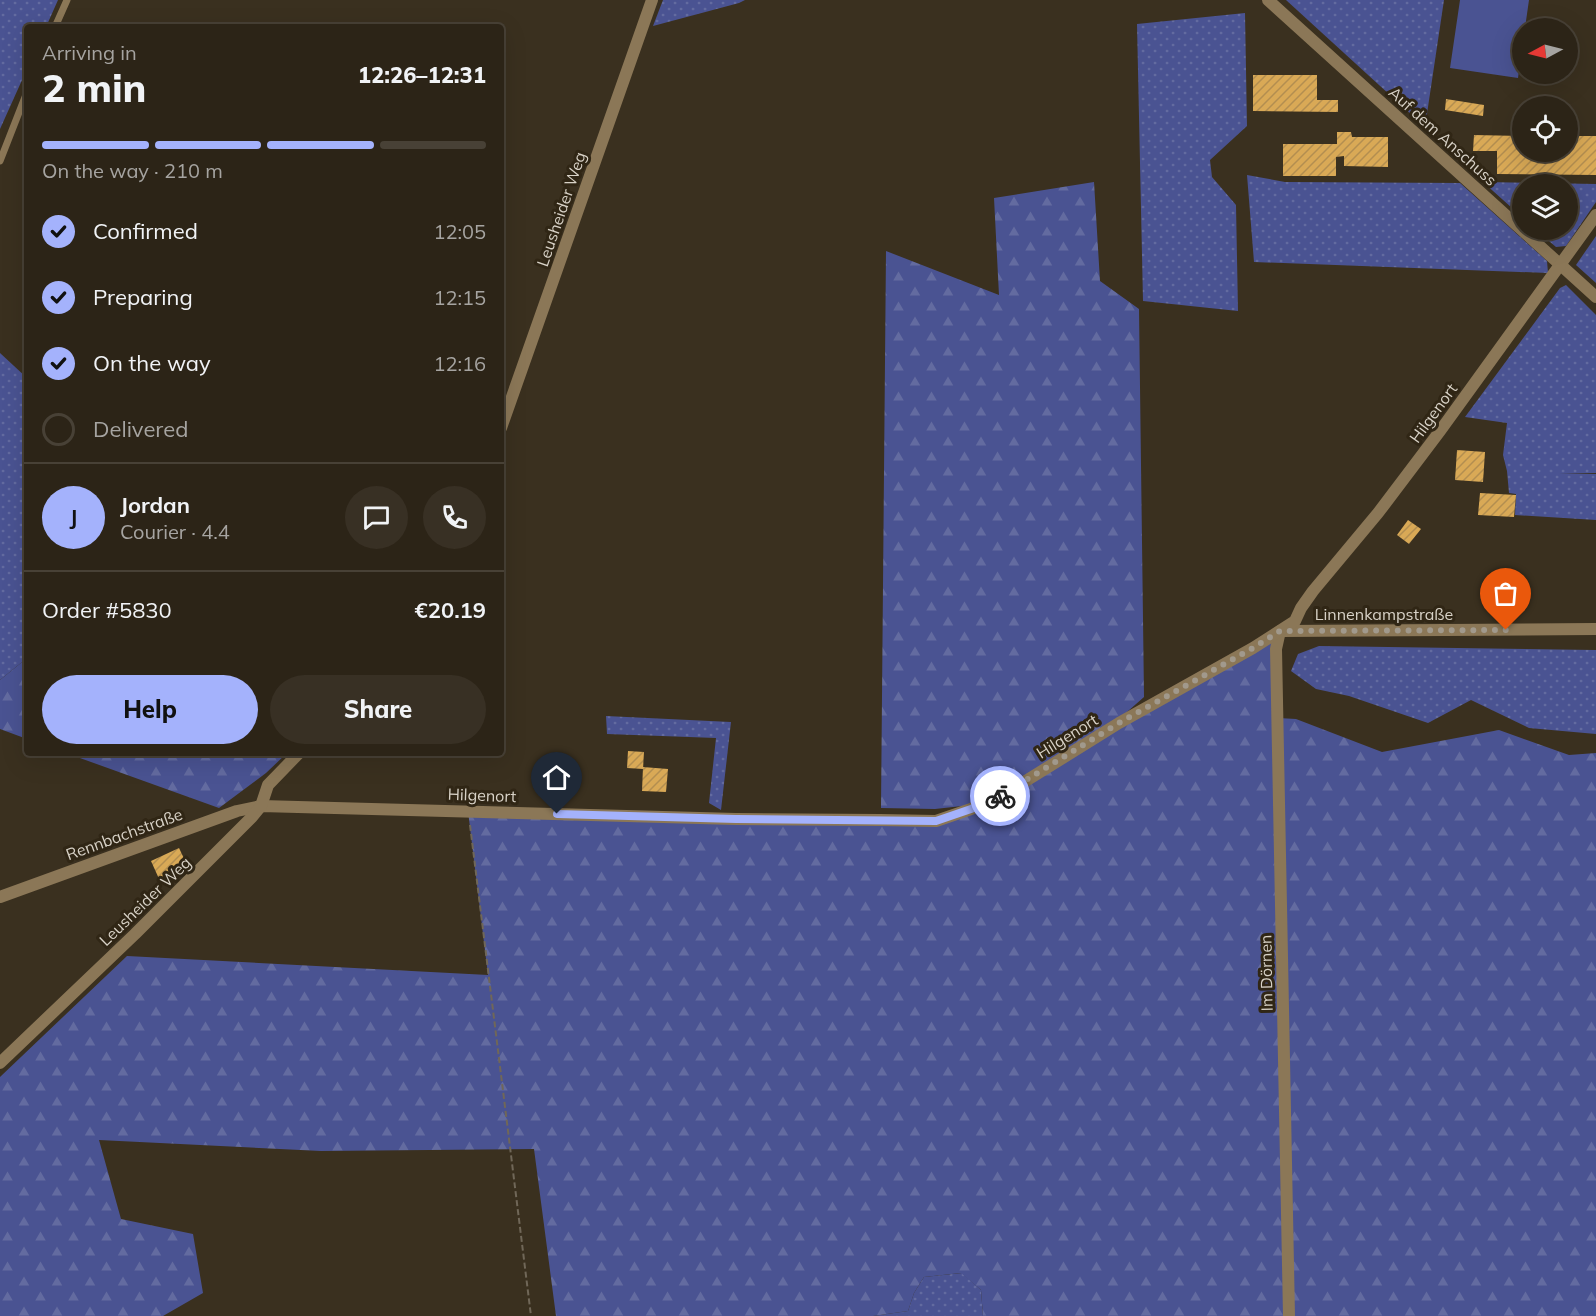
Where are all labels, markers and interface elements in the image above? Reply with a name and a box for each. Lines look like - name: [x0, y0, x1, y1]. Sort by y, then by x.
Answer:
- north arrow: [1512, 18, 1578, 84]
- map controls: [1512, 18, 1578, 240]
- text: Arriving in: [42, 40, 137, 65]
- text: 12:26–12:31: [358, 61, 486, 89]
- text: 2 min: [42, 63, 147, 112]
- street label: Auf dem Anschuss: [1385, 82, 1501, 190]
- button: locate: [1512, 96, 1578, 162]
- street label: Leusheider Weg: [532, 149, 590, 269]
- text: On the way · 210 m: [42, 158, 223, 183]
- button: layers: [1512, 174, 1578, 240]
- icon: check: [42, 215, 75, 248]
- text: Confirmed: [93, 217, 198, 245]
- text: 12:05: [433, 219, 486, 244]
- icon: check: [42, 281, 75, 314]
- text: Preparing: [93, 283, 193, 311]
- text: 12:15: [433, 285, 486, 310]
- icon: check: [42, 347, 75, 380]
- text: On the way: [93, 349, 211, 377]
- text: 12:16: [433, 351, 486, 376]
- street label: Hilgenort: [1405, 379, 1461, 447]
- text: Delivered: [93, 415, 188, 443]
- button: chat: [345, 486, 408, 549]
- button: phone: [423, 486, 486, 549]
- text: Jordan: [120, 491, 190, 519]
- text: J: [70, 503, 77, 531]
- text: Courier · 4.4: [120, 519, 230, 544]
- pin: [1480, 568, 1531, 630]
- icon: bag: [1489, 577, 1522, 610]
- text: Order #5830: [42, 596, 172, 624]
- text: €20.19: [415, 596, 486, 624]
- street label: Linnenkampstraße: [1315, 604, 1453, 624]
- button: Help: [42, 675, 258, 744]
- button: Share: [270, 675, 486, 744]
- street label: Hilgenort: [1033, 709, 1102, 763]
- pin: [531, 752, 582, 814]
- icon: home: [540, 761, 573, 794]
- courier: [970, 766, 1030, 826]
- icon: bike: [984, 780, 1017, 813]
- street label: Hilgenort: [447, 784, 517, 806]
- street label: Rennbachstraße: [63, 804, 185, 864]
- street label: Leusheider Weg: [95, 852, 195, 950]
- street label: Im Dörnen: [1255, 934, 1277, 1012]

